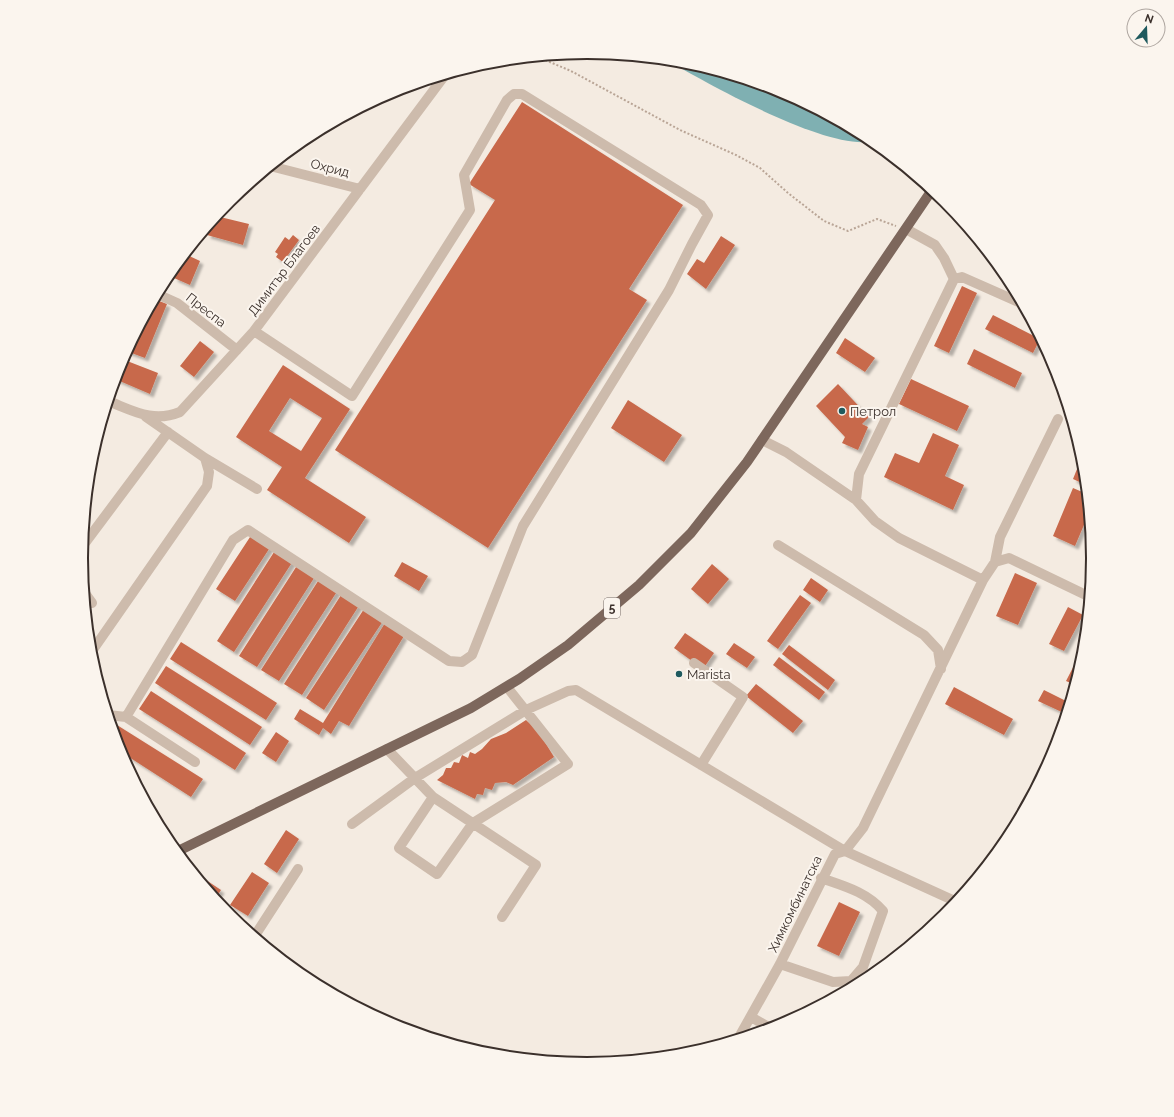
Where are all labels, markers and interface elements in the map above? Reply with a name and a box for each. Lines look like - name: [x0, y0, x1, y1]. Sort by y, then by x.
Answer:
- north arrow: [1126, 8, 1166, 48]
- text: N: [1143, 12, 1155, 27]
- street label: Охрид: [309, 156, 351, 180]
- street label: Димитър Благоев: [245, 222, 323, 318]
- street label: Преспа: [183, 290, 229, 330]
- place label: Петрол: [850, 404, 896, 419]
- marker: Петрол: [837, 406, 847, 416]
- road number: 5: [604, 598, 620, 618]
- place label: Marista: [687, 667, 731, 682]
- marker: Marista: [674, 669, 684, 679]
- street label: Химкомбинатска: [765, 853, 825, 955]

